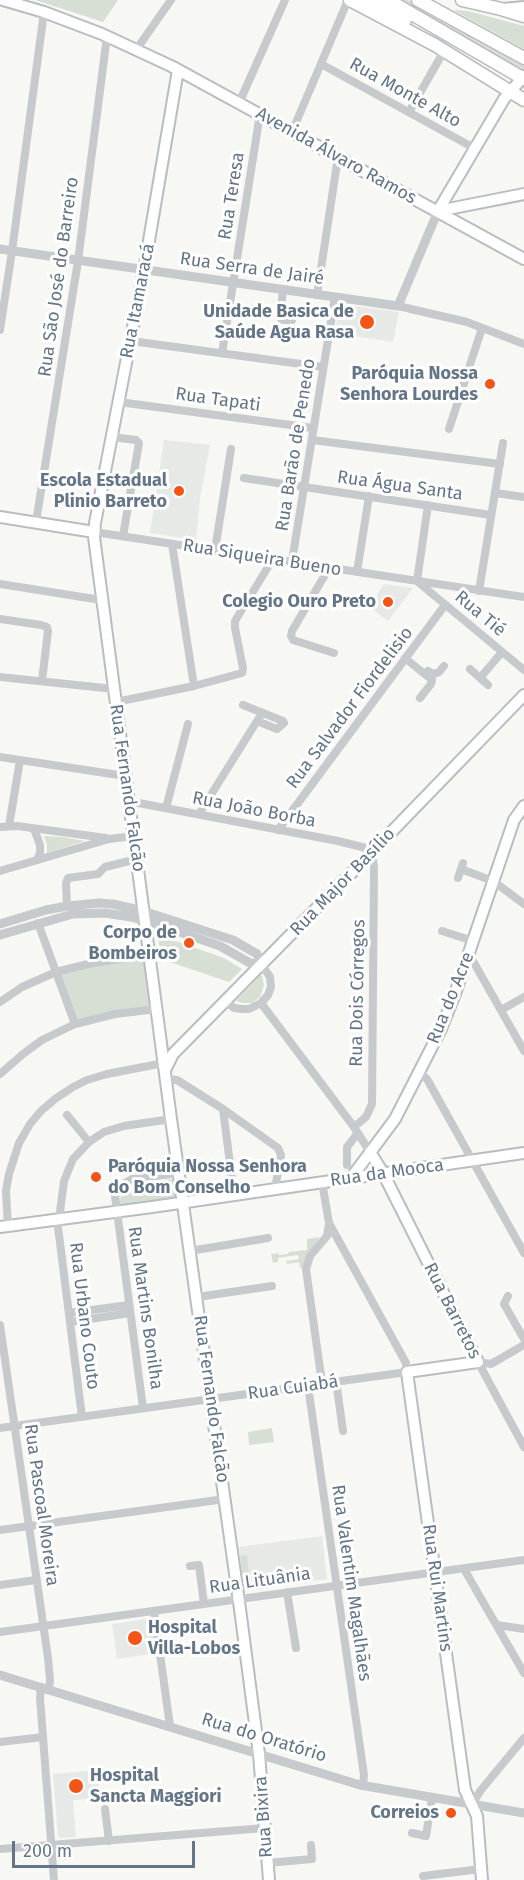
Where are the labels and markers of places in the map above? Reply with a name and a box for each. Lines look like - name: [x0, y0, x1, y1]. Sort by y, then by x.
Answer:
- place label: Unidade Basica de Saúde Agua Rasa: [203, 301, 354, 344]
- marker: Unidade Basica de Saúde Agua Rasa: [358, 313, 376, 331]
- place label: Paróquia Nossa Senhora Lourdes: [340, 363, 478, 406]
- marker: Paróquia Nossa Senhora Lourdes: [483, 377, 497, 391]
- place label: Escola Estadual Plinio Barreto: [40, 470, 167, 512]
- marker: Escola Estadual Plinio Barreto: [172, 484, 186, 498]
- place label: Colegio Ouro Preto: [222, 591, 376, 613]
- marker: Colegio Ouro Preto: [381, 595, 395, 609]
- place label: Corpo de Bombeiros: [89, 922, 177, 964]
- marker: Corpo de Bombeiros: [182, 936, 196, 950]
- place label: Paróquia Nossa Senhora do Bom Conselho: [108, 1156, 307, 1198]
- marker: Paróquia Nossa Senhora do Bom Conselho: [89, 1170, 103, 1184]
- place label: Hospital Villa-Lobos: [148, 1617, 240, 1660]
- marker: Hospital Villa-Lobos: [126, 1629, 144, 1647]
- place label: Hospital Sancta Maggiori: [90, 1765, 222, 1808]
- marker: Hospital Sancta Maggiori: [67, 1777, 85, 1795]
- place label: Correios: [370, 1802, 439, 1824]
- marker: Correios: [444, 1806, 458, 1820]

